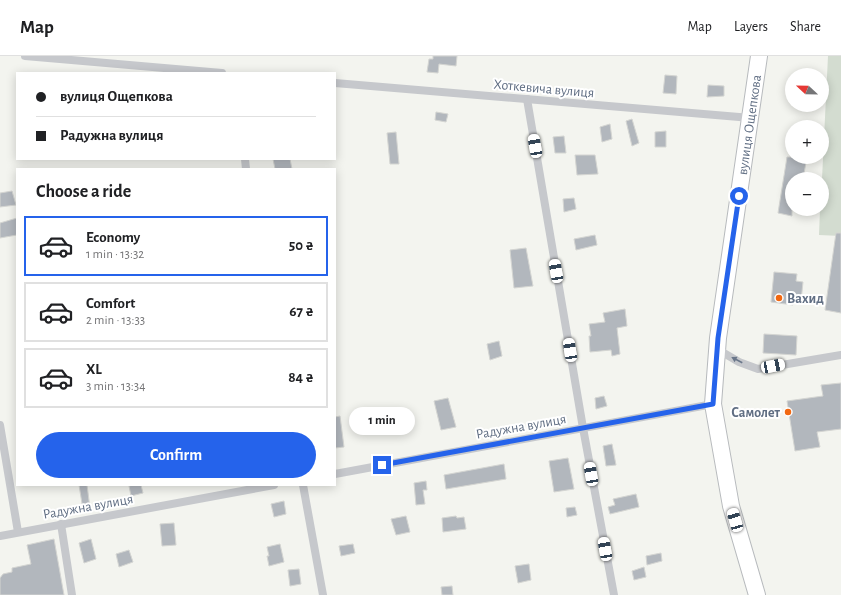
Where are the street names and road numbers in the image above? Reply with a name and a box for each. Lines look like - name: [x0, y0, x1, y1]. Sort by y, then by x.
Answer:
- street label: вулиця Ощепкова: [736, 73, 764, 176]
- street label: Хоткевича вулиця: [493, 78, 595, 100]
- street label: Радужна вулиця: [475, 412, 567, 442]
- street label: Радужна вулиця: [42, 492, 134, 522]

